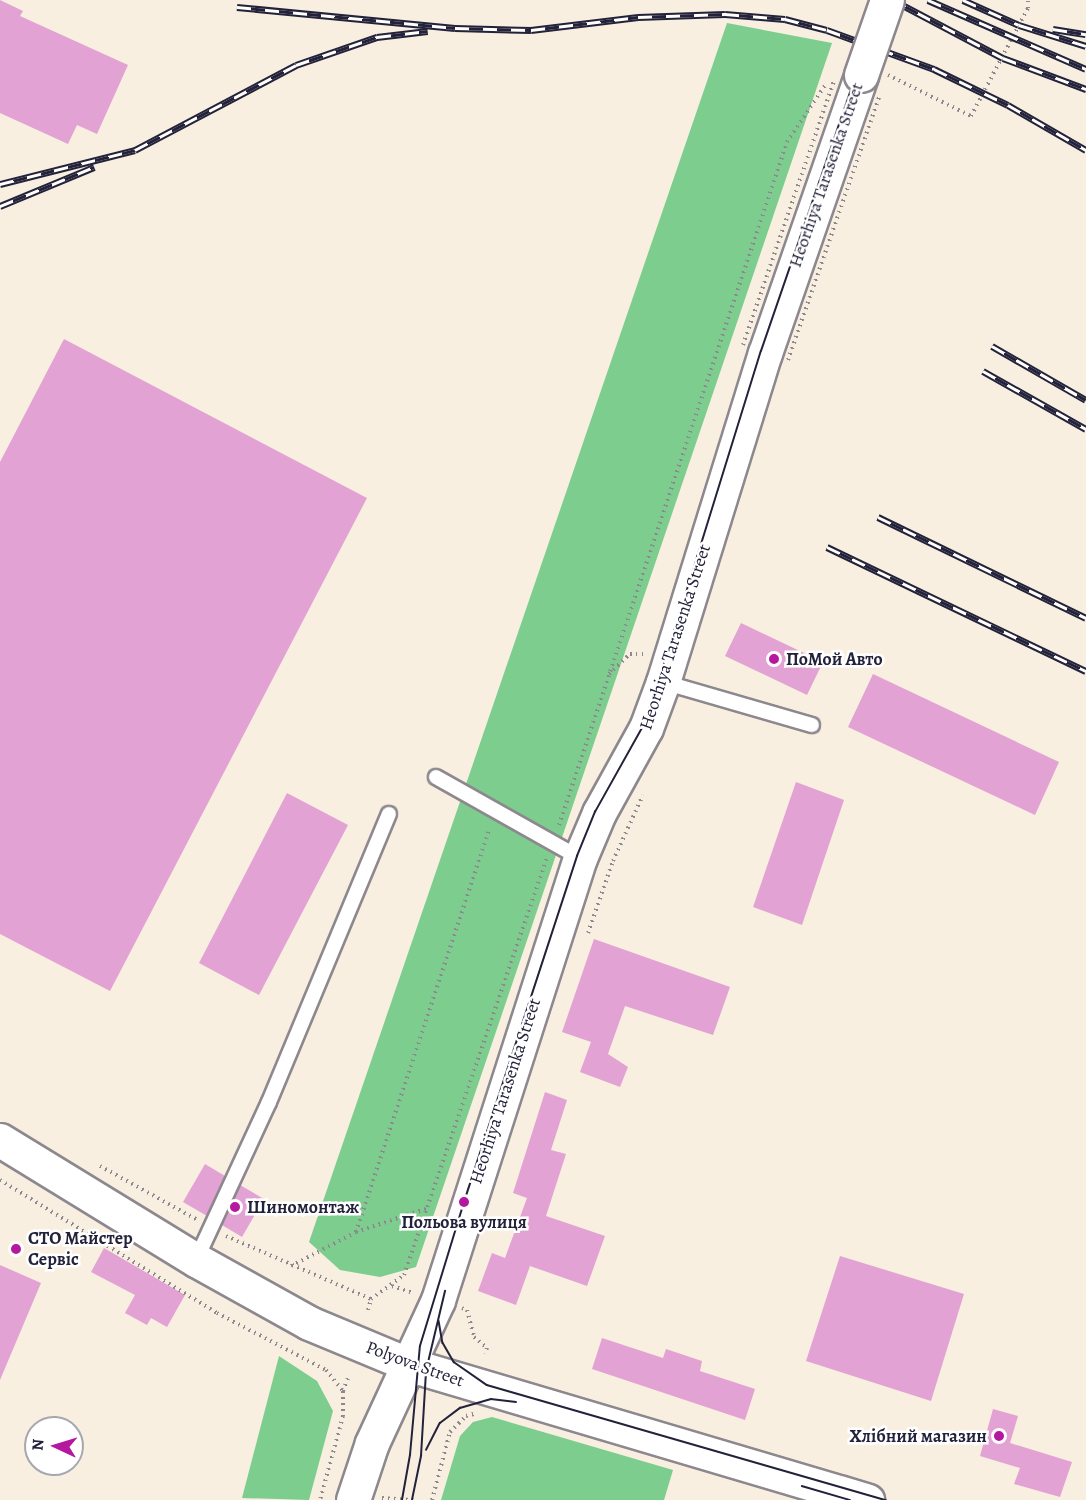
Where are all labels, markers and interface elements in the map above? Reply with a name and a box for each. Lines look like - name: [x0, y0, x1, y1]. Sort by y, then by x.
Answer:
- street label: Heorhiya Tarasenka Street: [784, 80, 868, 270]
- street label: Heorhiya Tarasenka Street: [635, 541, 715, 733]
- place label: ПоМой Авто: [786, 648, 883, 670]
- marker: ПоМой Авто: [767, 652, 781, 666]
- street label: Heorhiya Tarasenka Street: [465, 995, 545, 1187]
- marker: Польова вулиця: [457, 1195, 471, 1209]
- place label: Шиномонтаж: [247, 1196, 359, 1218]
- marker: Шиномонтаж: [228, 1200, 242, 1214]
- place label: Польова вулиця: [401, 1211, 527, 1233]
- place label: СТО Майстер Сервіс: [28, 1228, 133, 1270]
- marker: СТО Майстер Сервіс: [9, 1242, 23, 1256]
- street label: Polyova Street: [363, 1336, 467, 1392]
- north arrow: [24, 1416, 84, 1476]
- place label: Хлібний магазин: [850, 1425, 987, 1447]
- marker: Хлібний магазин: [992, 1429, 1006, 1443]
- text: N: [27, 1438, 49, 1451]

